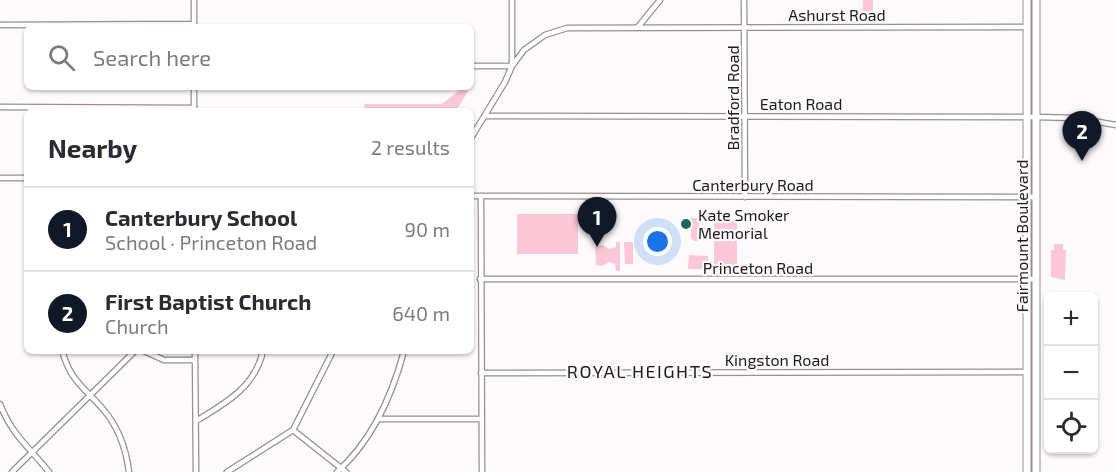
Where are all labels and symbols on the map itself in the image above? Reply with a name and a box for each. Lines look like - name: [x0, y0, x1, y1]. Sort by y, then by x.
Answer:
- street label: Ashurst Road: [788, 5, 886, 24]
- street label: Bradford Road: [723, 45, 742, 151]
- street label: Eaton Road: [760, 94, 842, 113]
- pin: 2: [1062, 112, 1102, 161]
- street label: Fairmount Boulevard: [1012, 160, 1031, 312]
- street label: Canterbury Road: [692, 175, 814, 194]
- pin: 1: [578, 198, 616, 247]
- place label: Kate Smoker Memorial: [698, 205, 790, 242]
- marker: Kate Smoker Memorial: [679, 217, 693, 231]
- your location: [643, 227, 672, 256]
- street label: Princeton Road: [703, 258, 813, 277]
- street label: Kingston Road: [725, 350, 829, 369]
- district label: ROYAL HEIGHTS: [567, 360, 713, 382]

